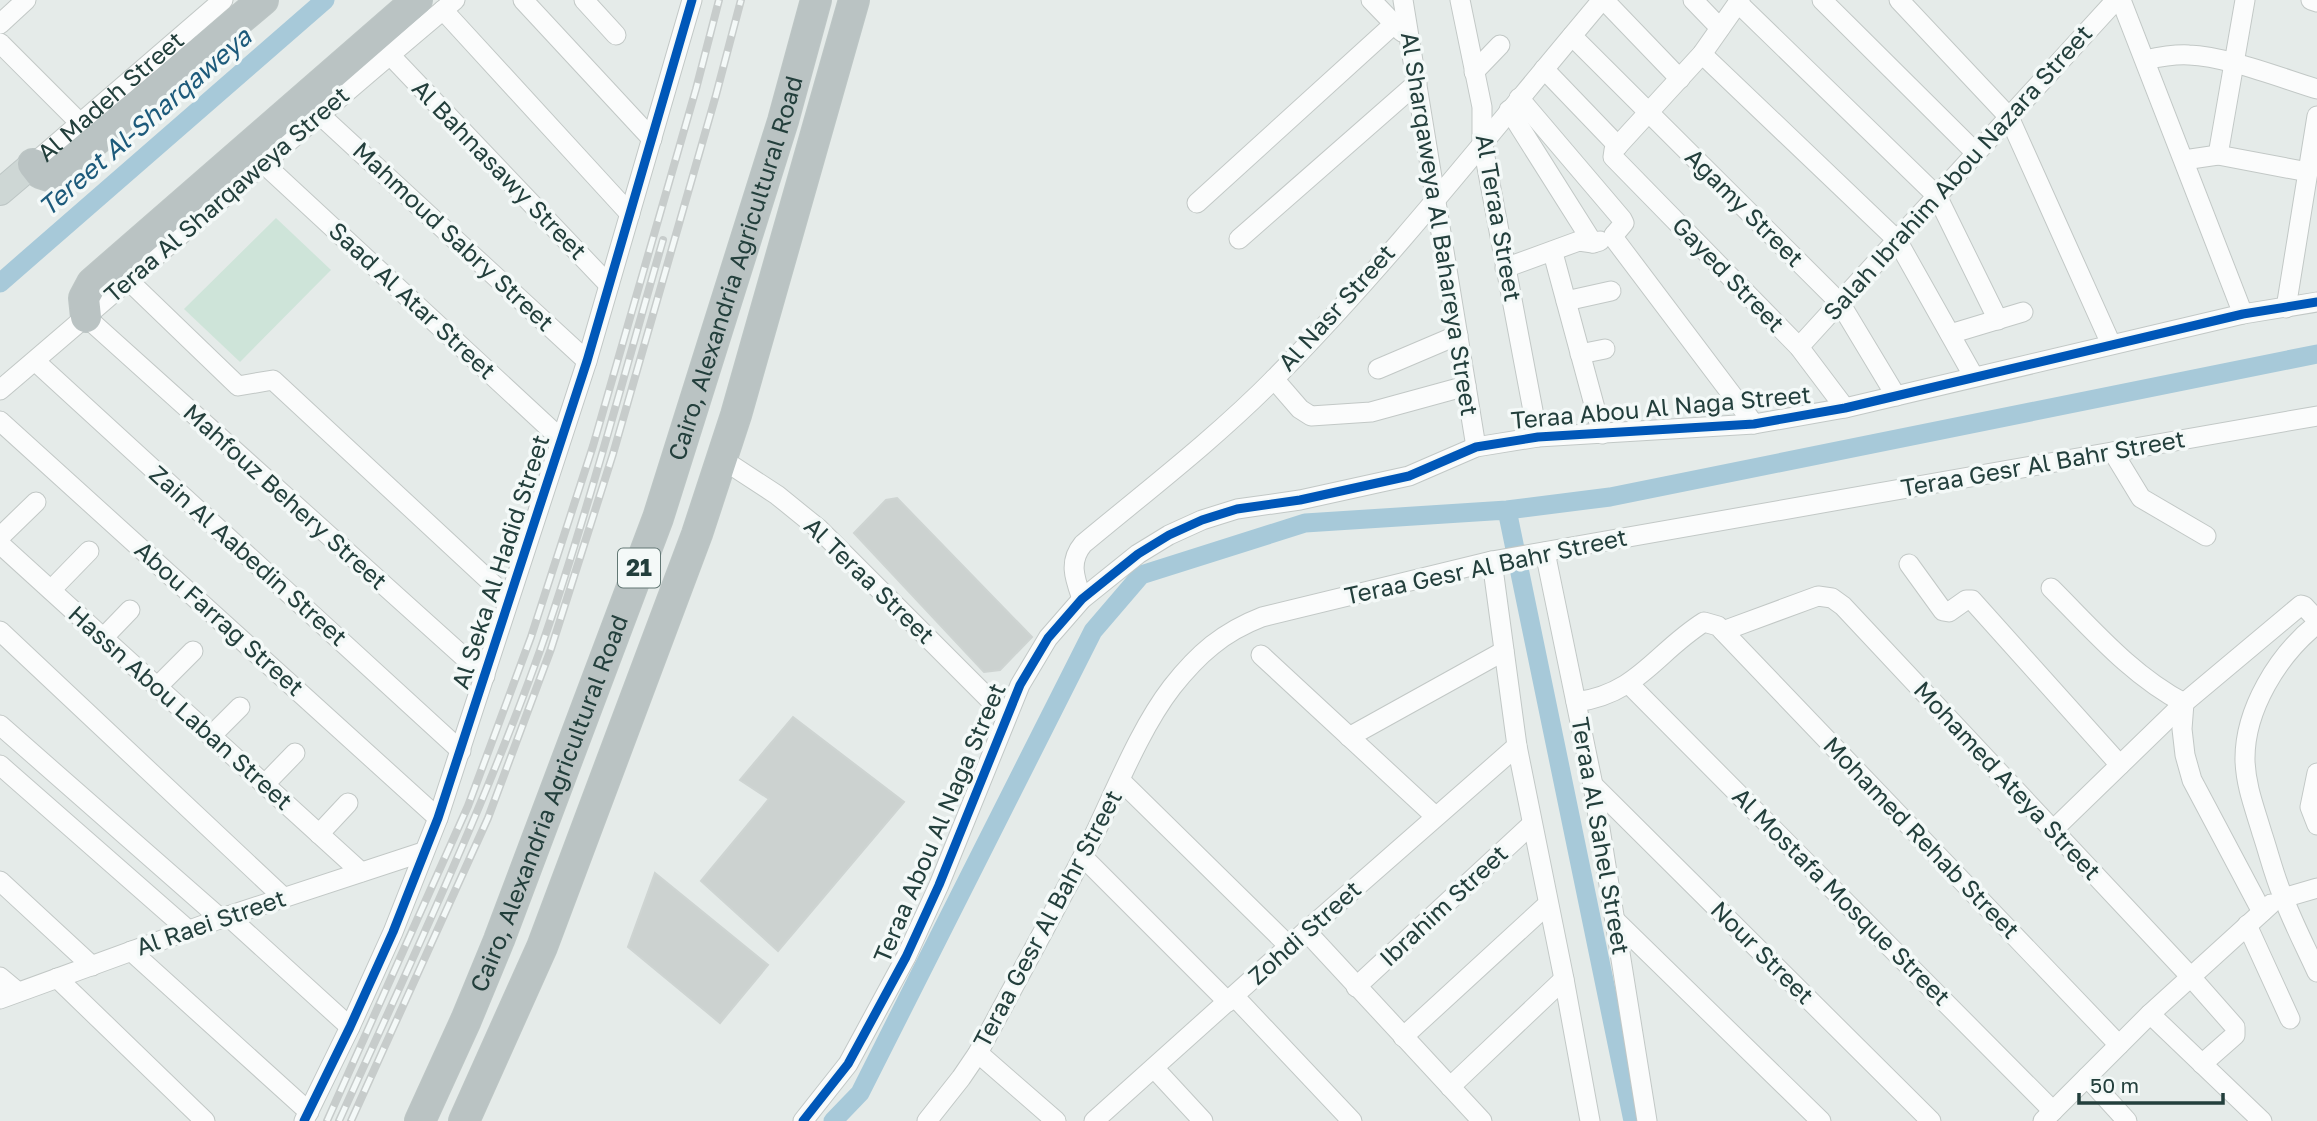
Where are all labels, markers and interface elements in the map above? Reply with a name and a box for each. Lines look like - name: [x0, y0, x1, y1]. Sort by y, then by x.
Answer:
- street label: Salah Ibrahim Abou Nazara Street: [1816, 18, 2097, 326]
- water label: Tereet Al-Sharqaweya: [32, 20, 258, 222]
- street label: Al Madeh Street: [31, 24, 189, 167]
- street label: Al Sharqaweya Al Bahareya Street: [1396, 30, 1485, 418]
- street label: Al Bahnasawy Street: [407, 73, 593, 265]
- street label: Cairo, Alexandria Agricultural Road: [661, 73, 808, 464]
- street label: Teraa Al Sharqaweya Street: [98, 80, 354, 308]
- street label: Al Teraa Street: [1471, 132, 1528, 304]
- street label: Mahmoud Sabry Street: [348, 135, 560, 337]
- street label: Agamy Street: [1680, 142, 1810, 272]
- street label: Gayed Street: [1667, 210, 1791, 338]
- street label: Saad Al Atar Street: [324, 215, 502, 385]
- street label: Al Nasr Street: [1272, 238, 1400, 376]
- street label: Teraa Abou Al Naga Street: [1510, 379, 1812, 434]
- street label: Mahfouz Behery Street: [178, 397, 394, 595]
- street label: Teraa Gesr Al Bahr Street: [1898, 423, 2187, 502]
- street label: Al Seka Al Hadid Street: [445, 431, 554, 692]
- street label: Zain Al Aabedin Street: [144, 459, 354, 651]
- street label: Al Teraa Street: [799, 511, 941, 649]
- street label: Teraa Gesr Al Bahr Street: [1342, 521, 1630, 610]
- street label: Abou Farrag Street: [130, 535, 310, 701]
- road number: 21: [618, 548, 660, 588]
- street label: Hassn Abou Laban Street: [63, 599, 299, 815]
- street label: Cairo, Alexandria Agricultural Road: [463, 611, 633, 996]
- street label: Mohamed Ateya Street: [1909, 675, 2108, 885]
- street label: Teraa Abou Al Naga Street: [866, 678, 1011, 967]
- street label: Teraa Al Sahel Street: [1566, 715, 1637, 957]
- street label: Mohamed Rehab Street: [1818, 730, 2026, 944]
- street label: Al Mostafa Mosque Street: [1727, 781, 1957, 1011]
- street label: Teraa Gesr Al Bahr Street: [966, 784, 1127, 1052]
- street label: Ibrahim Street: [1373, 838, 1513, 972]
- street label: Zohdi Street: [1242, 874, 1366, 990]
- street label: Al Raei Street: [132, 882, 289, 961]
- street label: Nour Street: [1706, 894, 1821, 1009]
- scale bar: [2079, 1062, 2222, 1106]
- text: 50 m: [2090, 1072, 2139, 1098]

